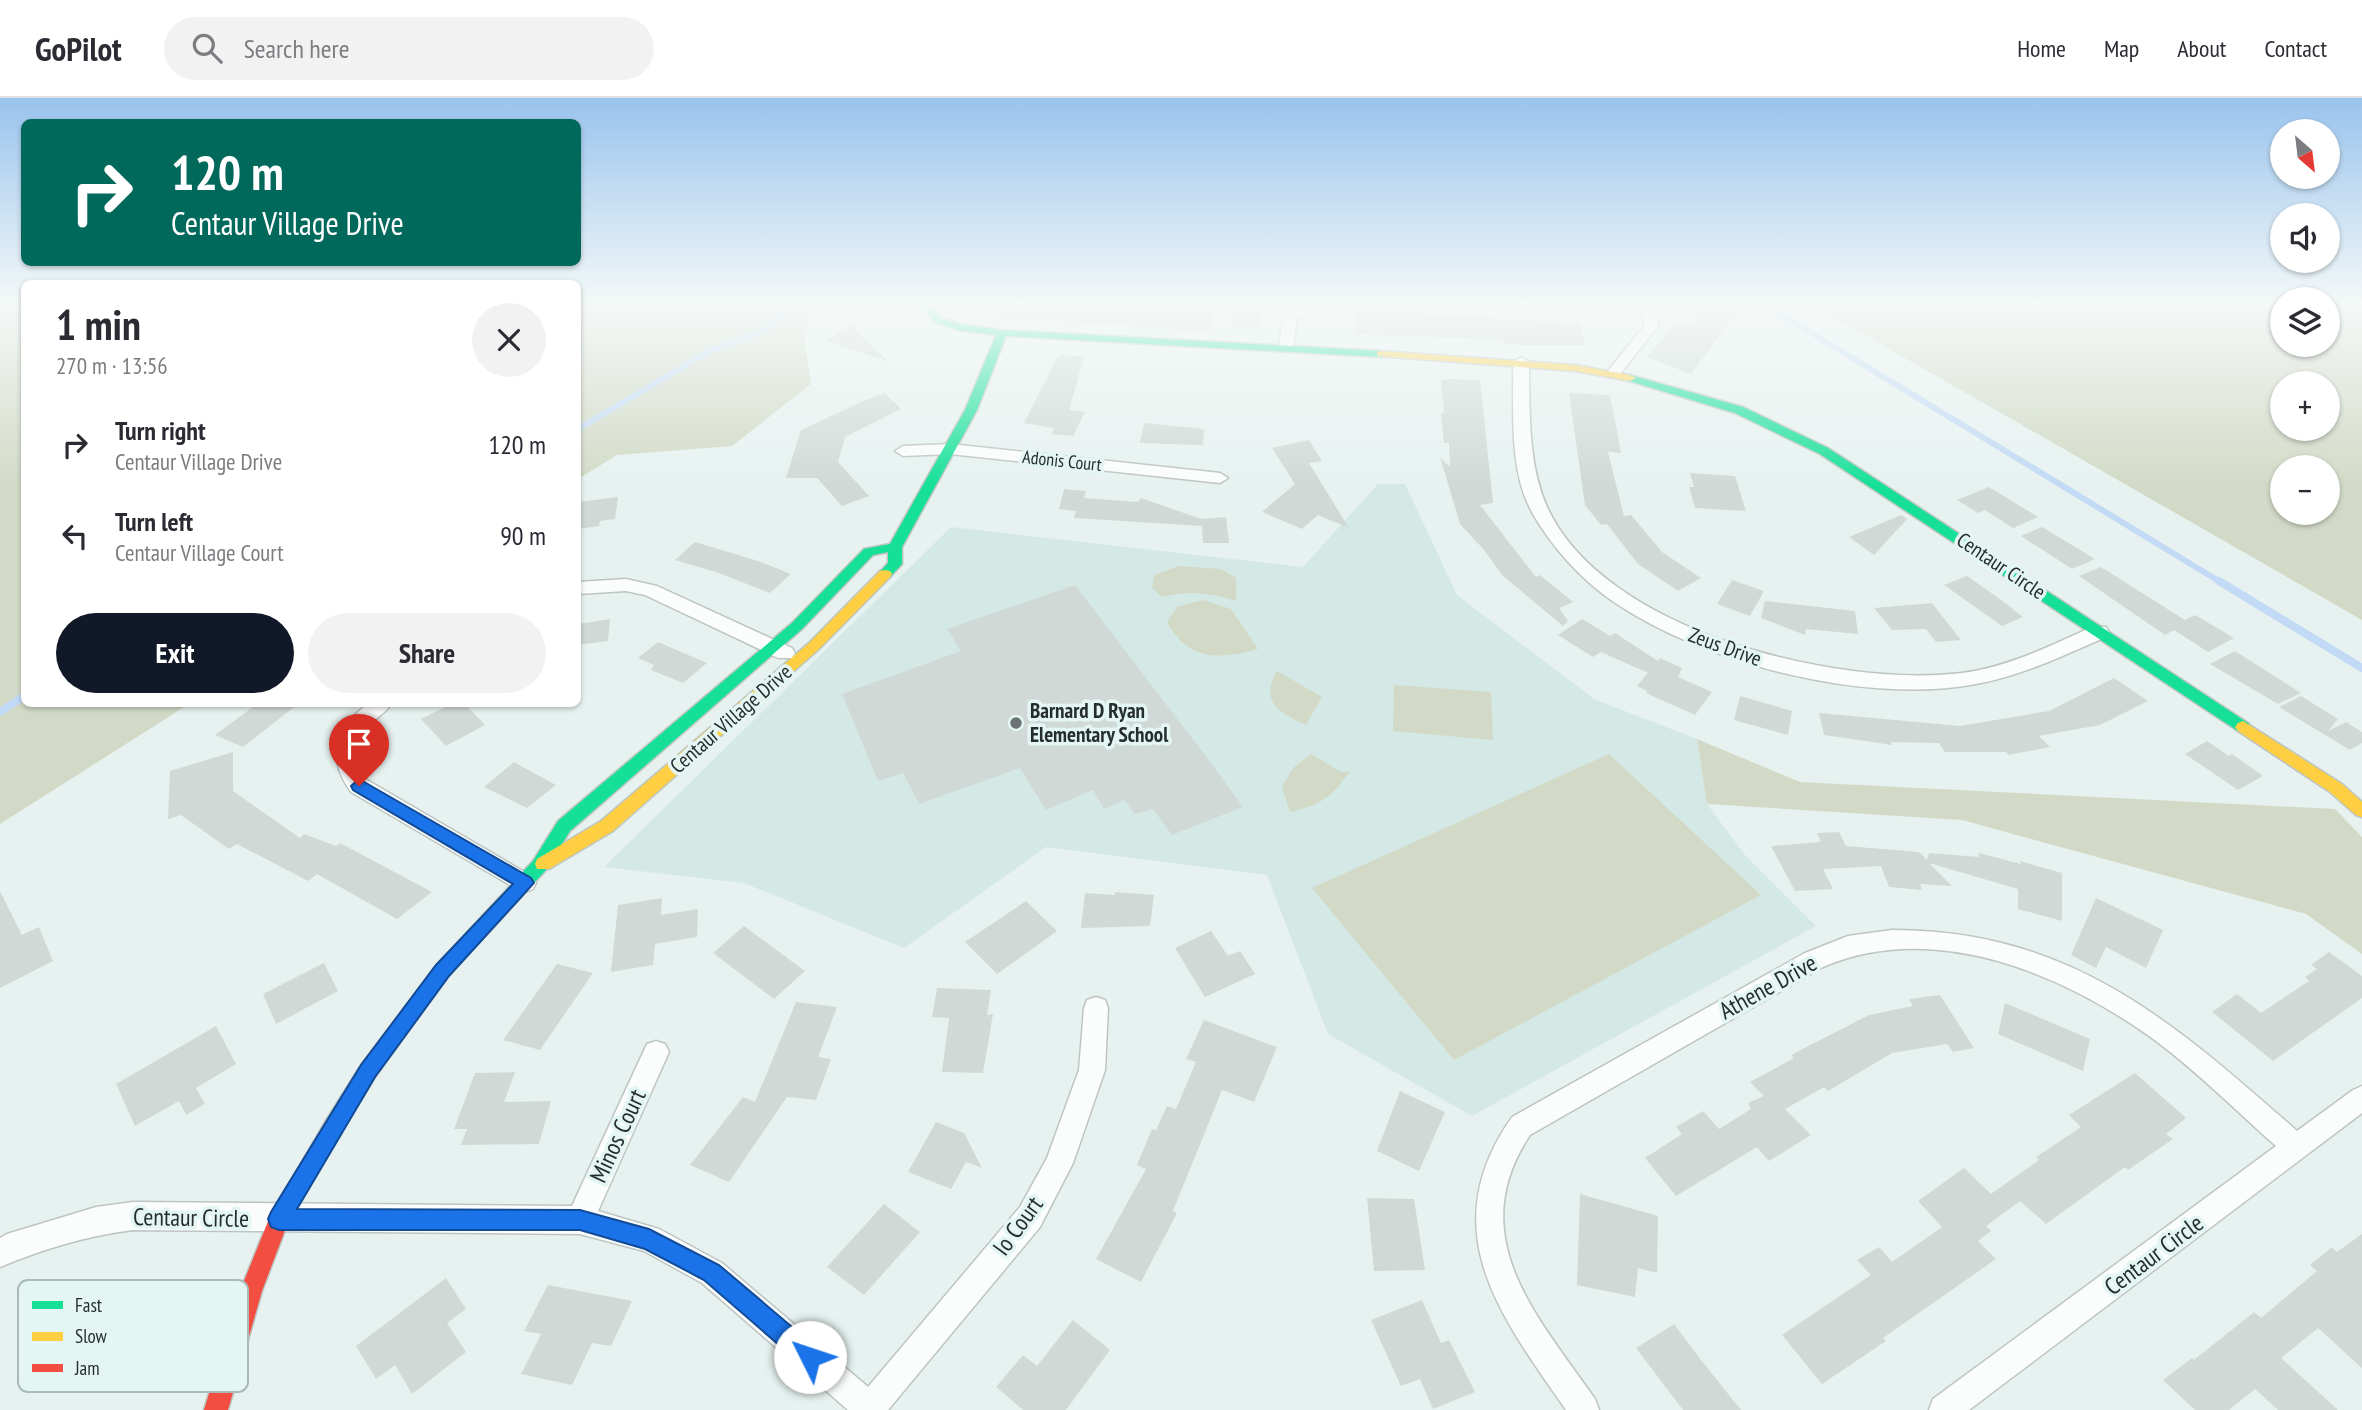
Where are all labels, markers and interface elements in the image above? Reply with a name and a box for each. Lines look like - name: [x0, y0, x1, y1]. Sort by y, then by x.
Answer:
- search box: [164, 17, 654, 80]
- text: GoPilot: [35, 27, 122, 70]
- icon: search: [188, 29, 226, 67]
- text: Search here: [244, 32, 349, 65]
- text: Home: [2017, 33, 2066, 64]
- text: Map: [2104, 33, 2139, 64]
- text: About: [2177, 33, 2226, 64]
- text: Contact: [2264, 33, 2327, 64]
- north arrow: [2270, 119, 2340, 189]
- map controls: [2270, 119, 2340, 525]
- text: 120 m: [171, 140, 284, 204]
- icon: right: [56, 147, 147, 238]
- text: Centaur Village Drive: [171, 202, 404, 244]
- button: sound: [2270, 203, 2340, 273]
- button: layers: [2270, 287, 2340, 357]
- text: 1 min: [56, 297, 141, 352]
- button: close: [472, 303, 546, 377]
- text: 270 m · 13:56: [56, 351, 168, 380]
- button: +: [2270, 371, 2340, 441]
- text: Turn right: [115, 414, 206, 447]
- icon: right: [56, 426, 94, 464]
- text: 120 m: [488, 428, 546, 461]
- street label: Adonis Court: [1021, 445, 1103, 476]
- text: Centaur Village Drive: [115, 447, 282, 476]
- button: −: [2270, 455, 2340, 525]
- text: Turn left: [115, 505, 193, 538]
- icon: left: [56, 517, 94, 555]
- text: 90 m: [500, 519, 546, 552]
- street label: Centaur Circle: [1952, 526, 2051, 605]
- text: Centaur Village Court: [115, 538, 283, 567]
- button: Exit: [56, 613, 294, 693]
- button: Share: [308, 613, 546, 693]
- street label: Zeus Drive: [1685, 621, 1765, 672]
- street label: Centaur Village Drive: [664, 658, 797, 779]
- place label: Barnard D Ryan Elementary School: [1030, 697, 1169, 748]
- pin: [329, 714, 389, 786]
- marker: Barnard D Ryan Elementary School: [1008, 715, 1024, 731]
- icon: arrive: [340, 725, 378, 763]
- street label: Athene Drive: [1713, 947, 1822, 1026]
- street label: Minos Court: [582, 1084, 653, 1187]
- street label: Io Court: [986, 1190, 1050, 1261]
- street label: Centaur Circle: [133, 1201, 249, 1234]
- street label: Centaur Circle: [2098, 1207, 2209, 1302]
- legend: [18, 1280, 248, 1392]
- text: Fast: [75, 1293, 103, 1317]
- position arrow: [773, 1320, 847, 1394]
- text: Slow: [75, 1324, 108, 1348]
- text: Jam: [74, 1356, 100, 1380]

